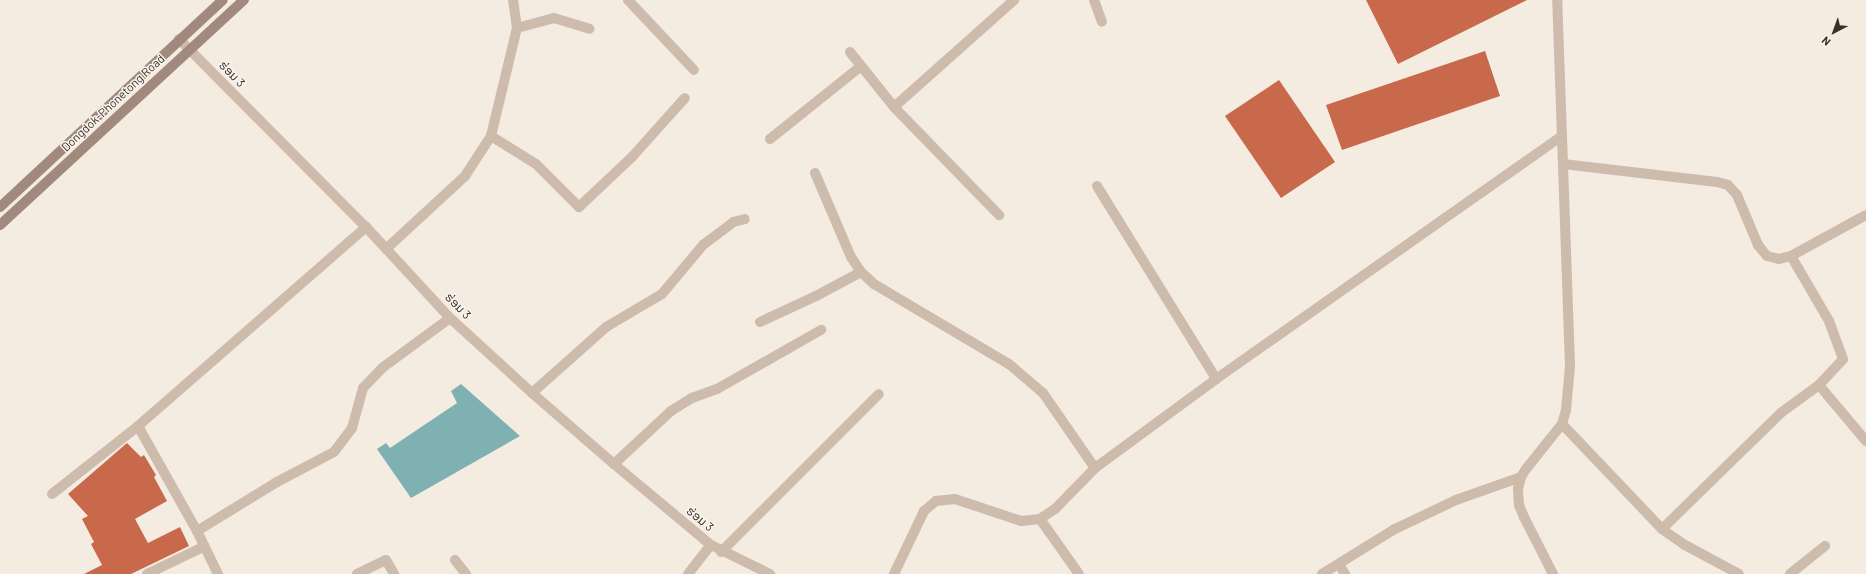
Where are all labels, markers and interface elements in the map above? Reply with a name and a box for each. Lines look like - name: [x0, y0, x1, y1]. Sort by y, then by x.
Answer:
- north arrow: [1814, 12, 1854, 52]
- text: N: [1819, 34, 1833, 49]
- street label: Dongdok-Phonetong Road: [58, 51, 168, 155]
- street label: ຮ່ອມ 3: [216, 58, 248, 90]
- street label: ຮ່ອມ 3: [442, 290, 474, 322]
- street label: ຮ່ອມ 3: [684, 504, 716, 534]

